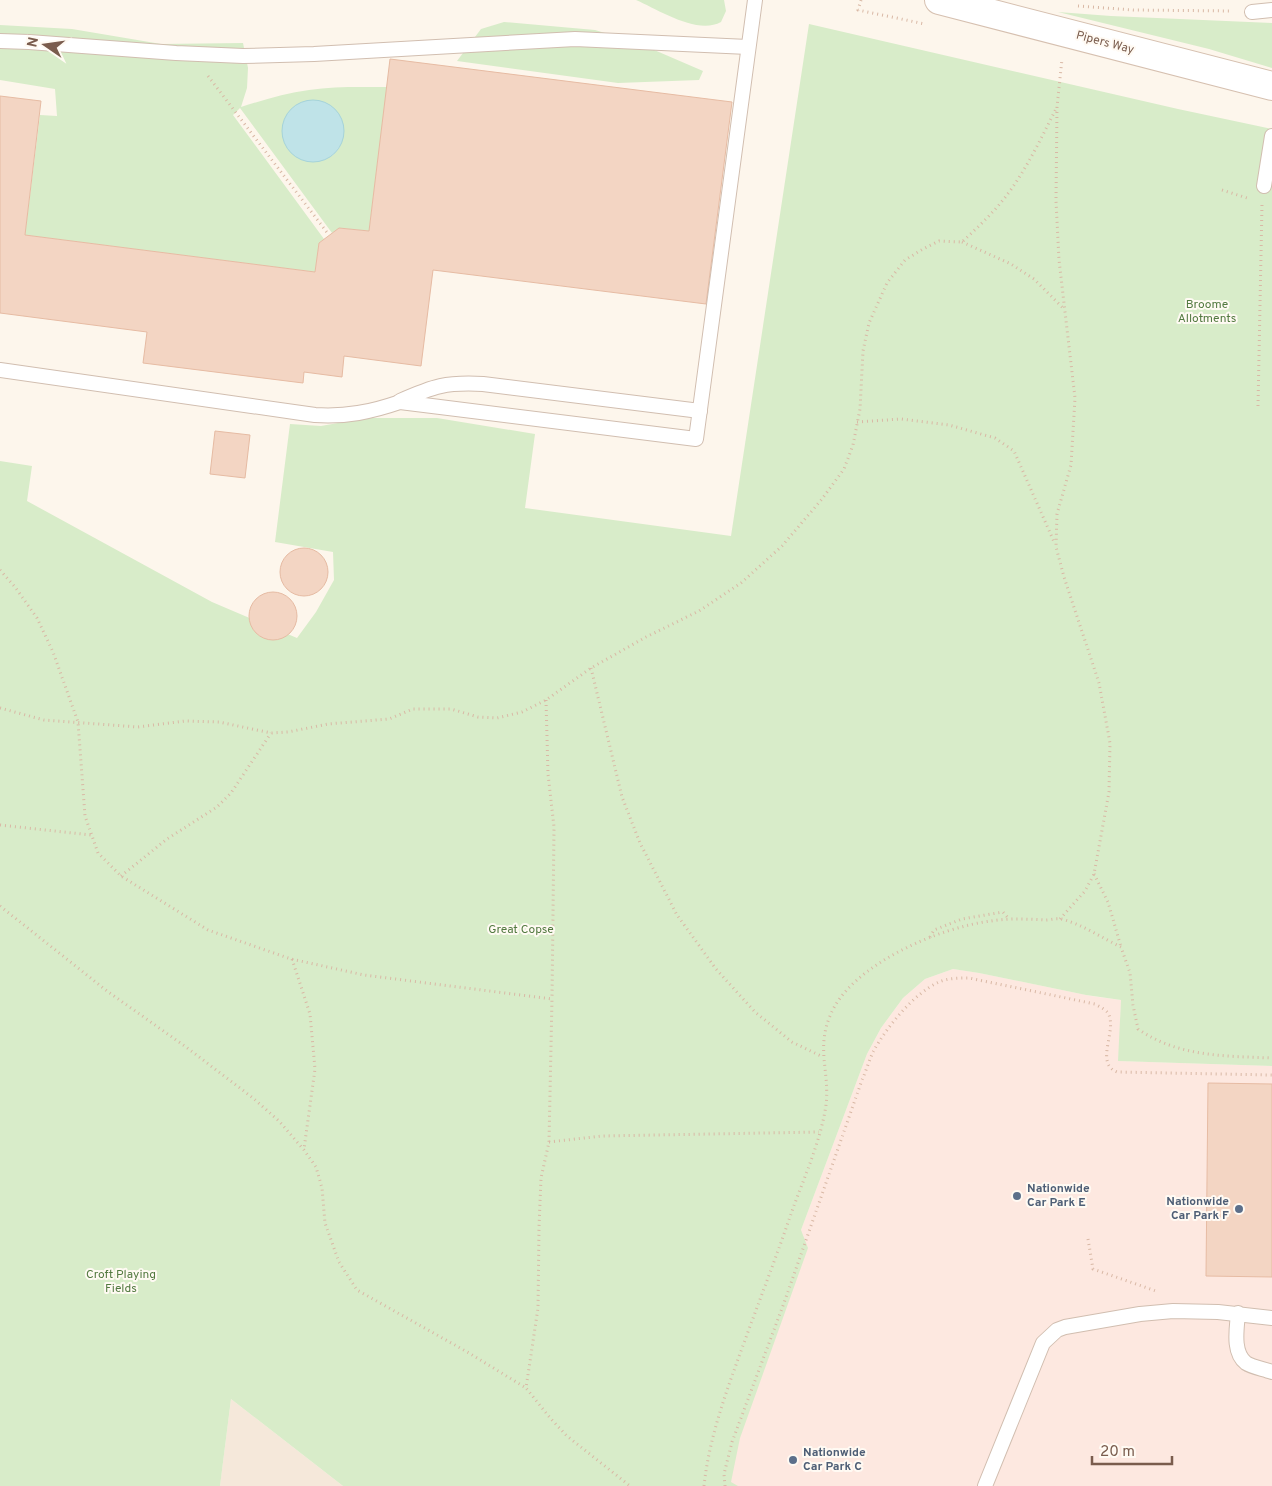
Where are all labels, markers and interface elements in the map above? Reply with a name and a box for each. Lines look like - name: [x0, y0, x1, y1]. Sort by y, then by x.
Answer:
- north arrow: [20, 20, 70, 70]
- street label: Pipers Way: [1074, 28, 1136, 58]
- text: N: [24, 36, 43, 49]
- park label: Broome Allotments: [1178, 297, 1236, 327]
- park label: Great Copse: [488, 922, 554, 938]
- place label: Nationwide Car Park E: [1027, 1181, 1090, 1211]
- marker: Nationwide Car Park E: [1011, 1190, 1023, 1202]
- place label: Nationwide Car Park F: [1166, 1194, 1229, 1224]
- marker: Nationwide Car Park F: [1233, 1203, 1245, 1215]
- park label: Croft Playing Fields: [86, 1267, 156, 1297]
- scale bar: [1092, 1434, 1172, 1466]
- text: 20 m: [1100, 1443, 1135, 1462]
- place label: Nationwide Car Park C: [803, 1445, 866, 1475]
- marker: Nationwide Car Park C: [787, 1454, 799, 1466]

